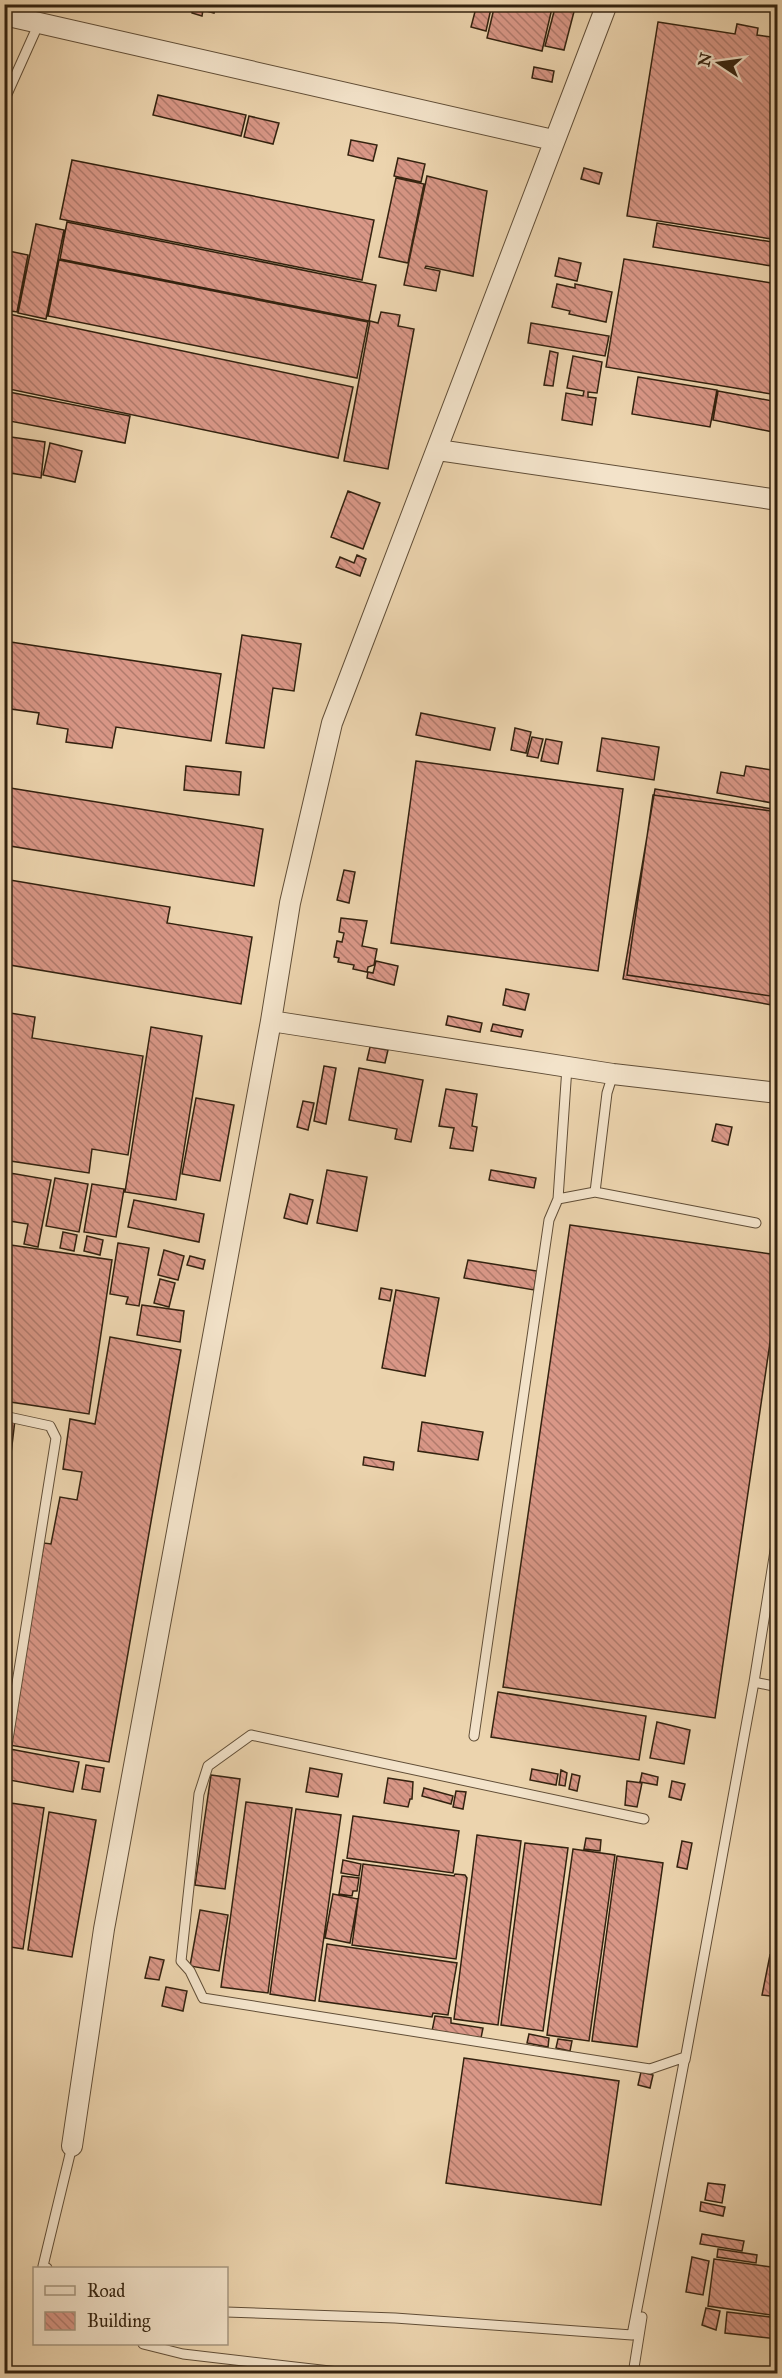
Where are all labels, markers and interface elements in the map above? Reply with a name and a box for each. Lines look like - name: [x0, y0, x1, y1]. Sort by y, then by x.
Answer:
- north arrow: [689, 33, 749, 93]
- text: N: [694, 51, 716, 68]
- legend: [33, 2267, 228, 2345]
- text: Road: [87, 2280, 125, 2302]
- text: Building: [87, 2310, 151, 2333]

